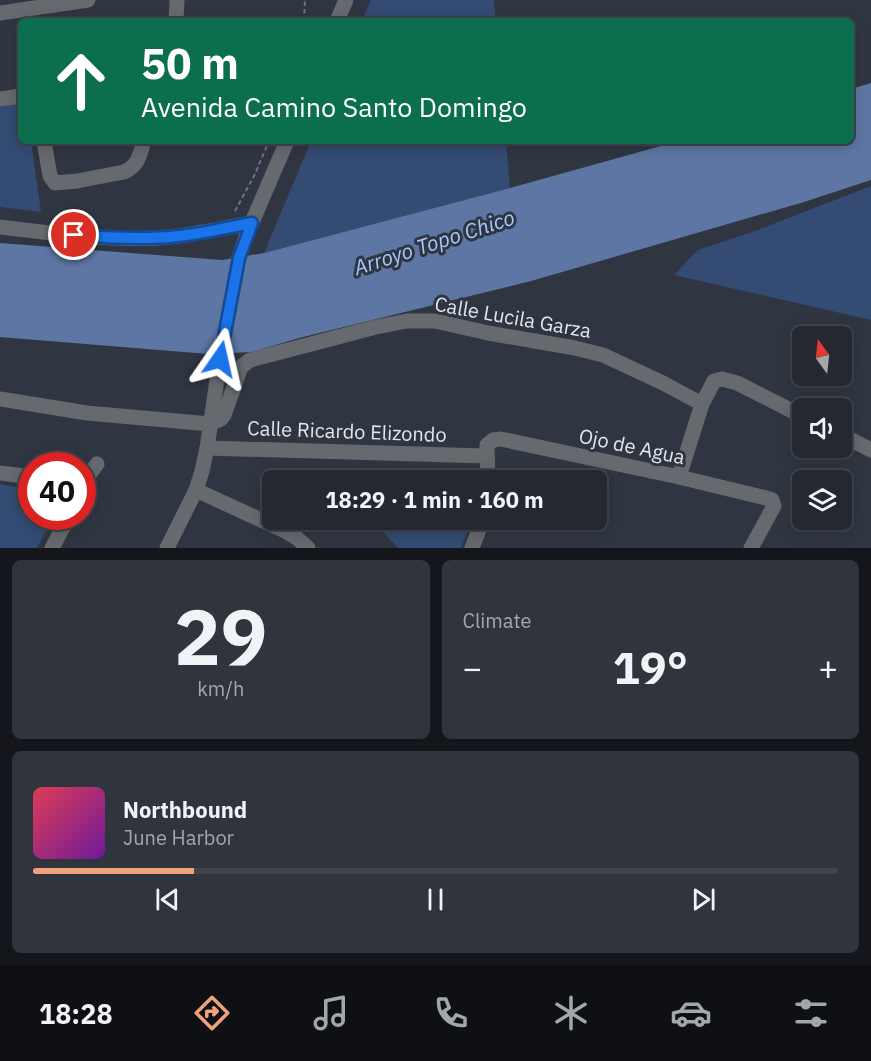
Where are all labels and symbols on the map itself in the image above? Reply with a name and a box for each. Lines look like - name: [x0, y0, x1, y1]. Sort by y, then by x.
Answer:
- water label: Arroyo Topo Chico: [349, 203, 518, 282]
- pin: [48, 209, 99, 260]
- street label: Calle Lucila Garza: [433, 290, 594, 344]
- north arrow: [792, 326, 852, 386]
- position arrow: [188, 327, 252, 391]
- street label: Calle Ricardo Elizondo: [247, 414, 447, 448]
- street label: Ojo de Agua: [577, 422, 688, 470]
- speed limit sign: 40: [18, 452, 96, 530]

